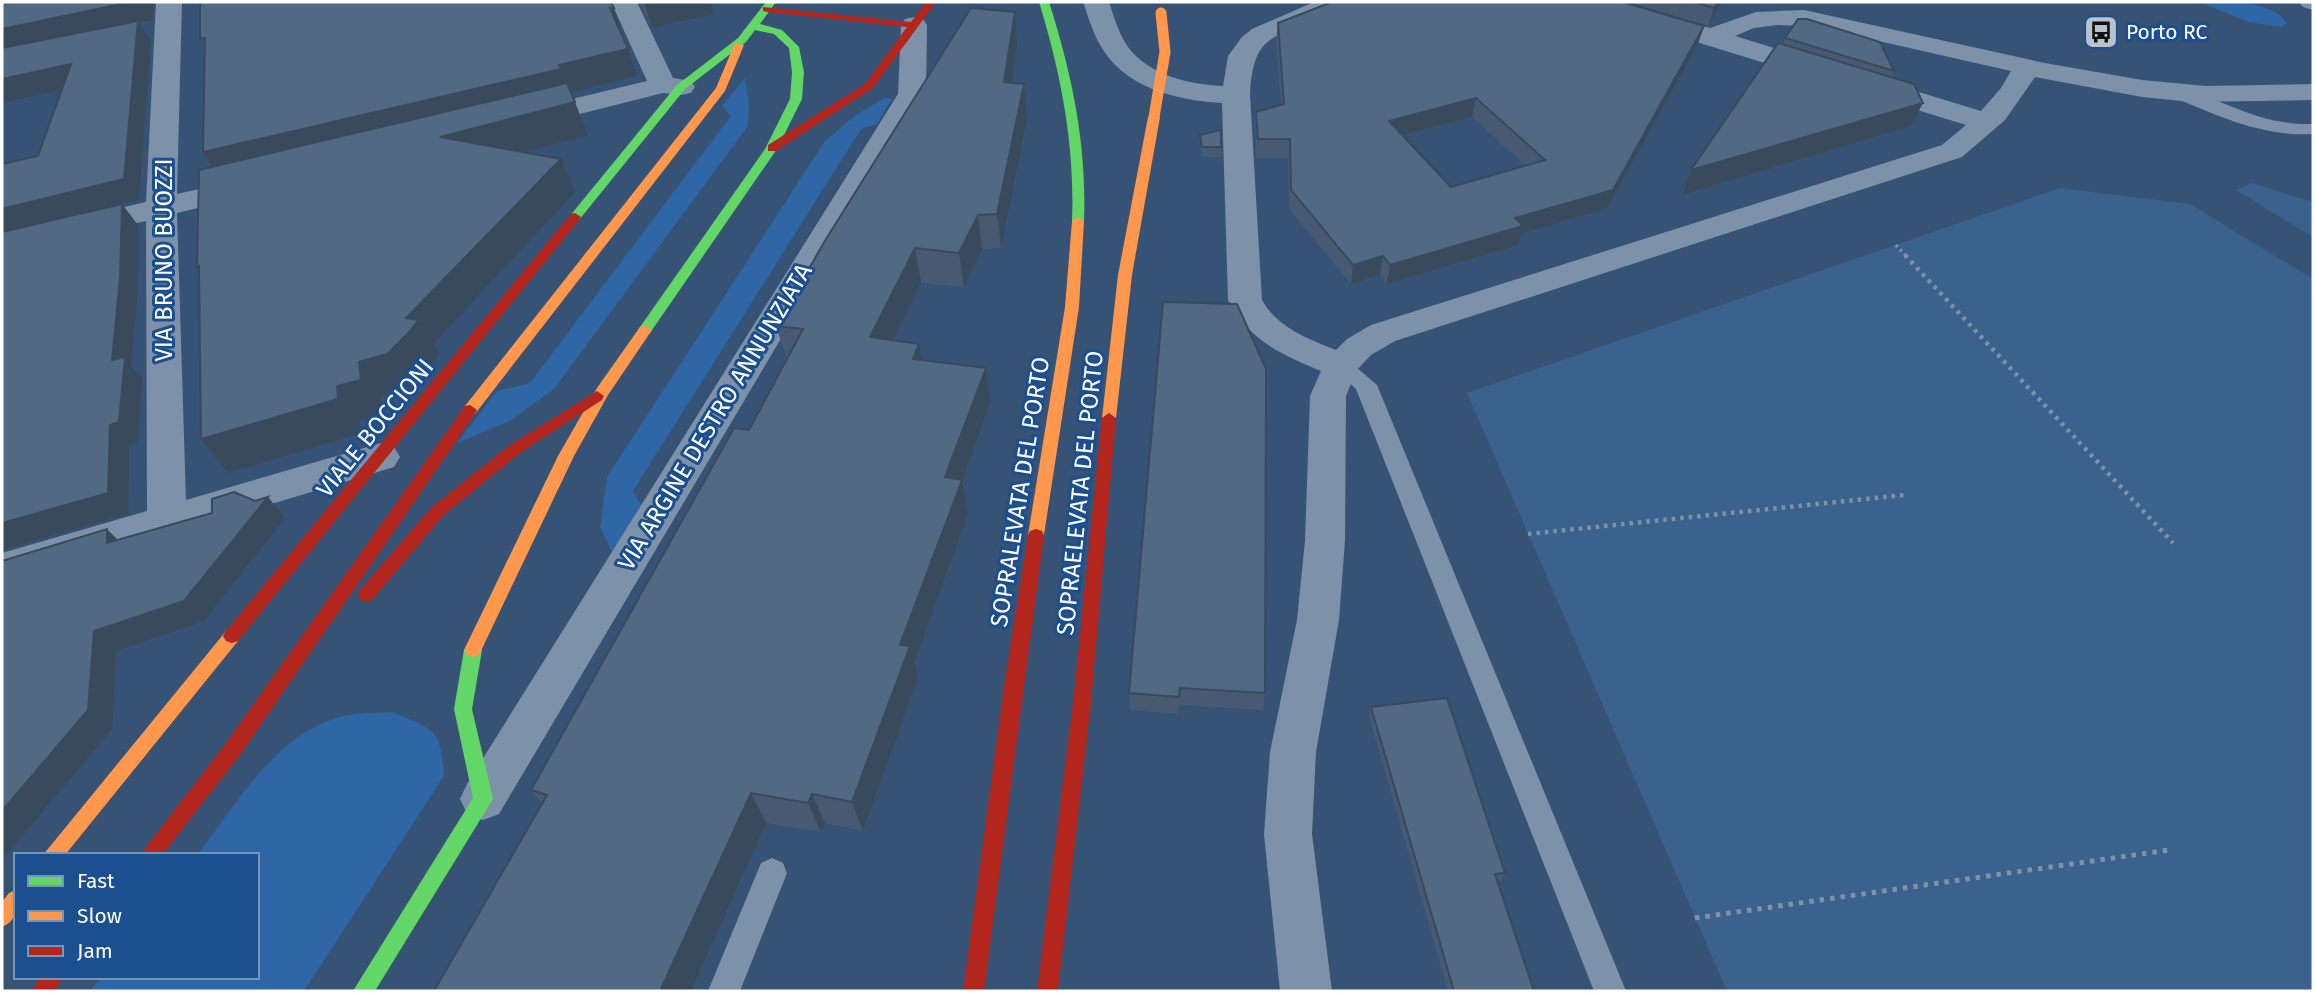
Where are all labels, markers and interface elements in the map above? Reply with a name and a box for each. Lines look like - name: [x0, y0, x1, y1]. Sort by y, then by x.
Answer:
- bus stop icon: Porto RC: [2082, 13, 2120, 51]
- place label: Porto RC: [2126, 19, 2208, 45]
- street label: VIA BRUNO BUOZZI: [150, 158, 178, 362]
- street label: VIA ARGINE DESTRO ANNUNZIATA: [612, 258, 818, 575]
- street label: SOPRAELEVATA DEL PORTO: [1051, 349, 1109, 637]
- street label: VIALE BOCCIONI: [311, 353, 439, 503]
- street label: SOPRALEVATA DEL PORTO: [985, 355, 1055, 629]
- legend: [14, 853, 259, 979]
- text: Fast: [77, 868, 115, 894]
- text: Slow: [77, 903, 122, 929]
- text: Jam: [77, 938, 113, 964]

